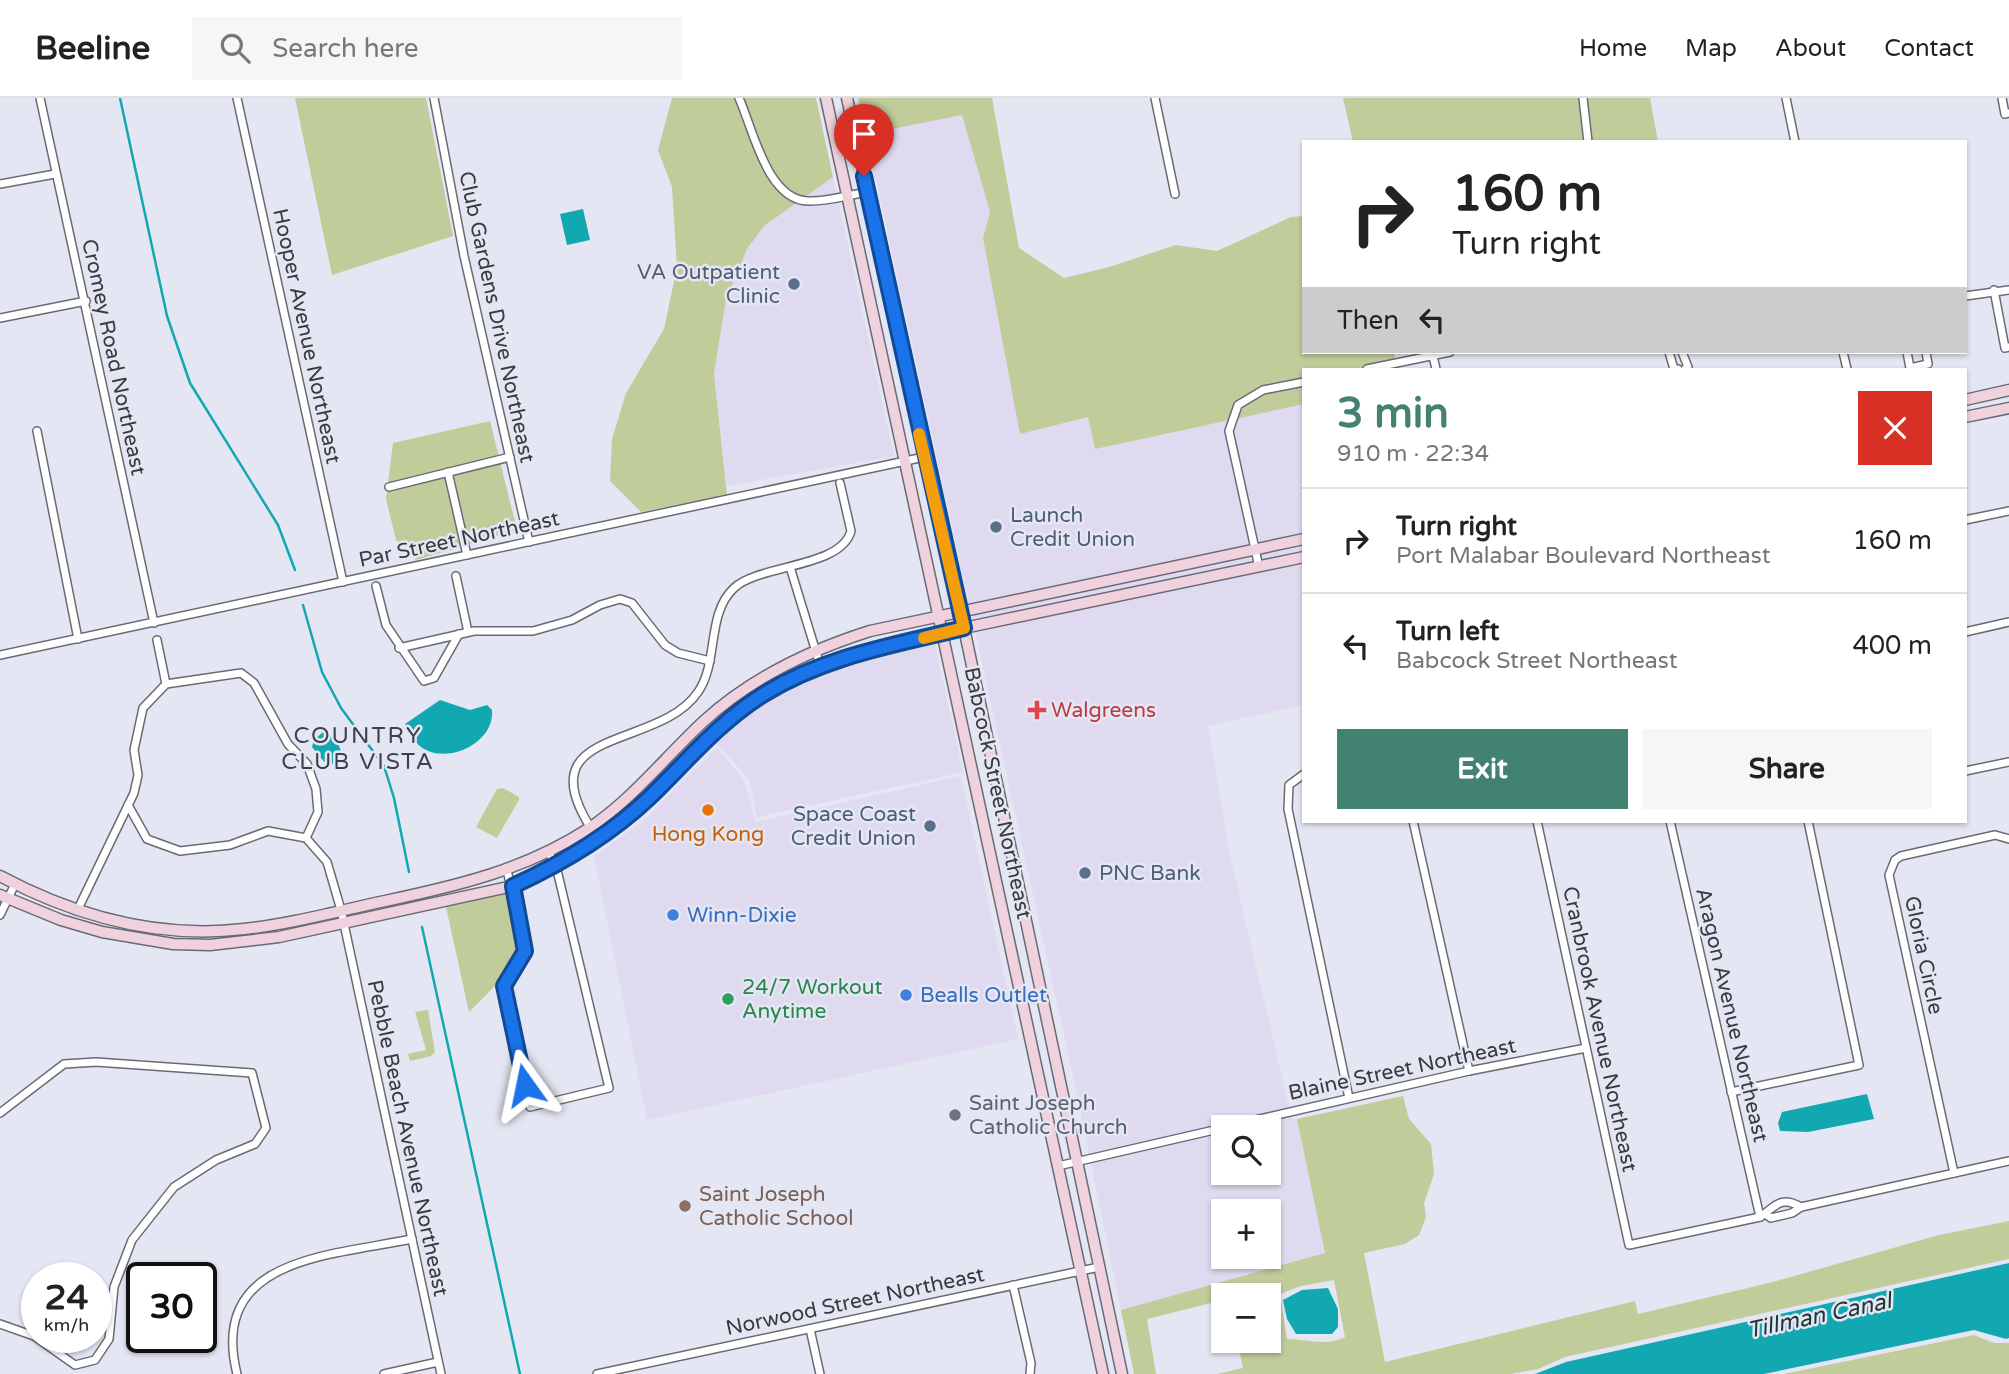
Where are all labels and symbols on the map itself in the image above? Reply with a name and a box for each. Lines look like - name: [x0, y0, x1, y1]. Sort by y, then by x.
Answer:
- pin: [834, 104, 894, 176]
- street label: Club Gardens Drive Northeast: [453, 169, 540, 465]
- street label: Hooper Avenue Northeast: [267, 206, 346, 466]
- street label: Cromey Road Northeast: [76, 237, 151, 478]
- place label: VA Outpatient Clinic: [637, 260, 780, 309]
- marker: VA Outpatient Clinic: [786, 276, 802, 292]
- place label: Launch Credit Union: [1010, 503, 1135, 552]
- street label: Par Street Northeast: [357, 506, 562, 573]
- marker: Launch Credit Union: [988, 519, 1004, 535]
- street label: Babcock Street Northeast: [959, 665, 1036, 921]
- place label: Walgreens: [1051, 698, 1156, 723]
- marker: Walgreens: [1029, 702, 1045, 718]
- district label: COUNTRY CLUB VISTA: [281, 722, 435, 776]
- marker: Hong Kong: [700, 802, 716, 818]
- place label: Space Coast Credit Union: [791, 802, 916, 851]
- marker: Space Coast Credit Union: [922, 818, 938, 834]
- place label: Hong Kong: [652, 822, 764, 847]
- place label: PNC Bank: [1099, 861, 1201, 886]
- marker: PNC Bank: [1077, 865, 1093, 881]
- street label: Cranbrook Avenue Northeast: [1557, 884, 1642, 1174]
- street label: Aragon Avenue Northeast: [1690, 886, 1773, 1145]
- street label: Gloria Circle: [1899, 894, 1948, 1017]
- place label: Winn-Dixie: [687, 903, 797, 928]
- marker: Winn-Dixie: [665, 907, 681, 923]
- place label: 24/7 Workout Anytime: [742, 975, 882, 1024]
- street label: Pebble Beach Avenue Northeast: [362, 978, 453, 1299]
- place label: Bealls Outlet: [920, 983, 1047, 1008]
- marker: Bealls Outlet: [898, 987, 914, 1003]
- marker: 24/7 Workout Anytime: [720, 991, 736, 1007]
- street label: Blaine Street Northeast: [1286, 1033, 1518, 1106]
- position arrow: [488, 1048, 562, 1122]
- place label: Saint Joseph Catholic Church: [969, 1091, 1128, 1140]
- marker: Saint Joseph Catholic Church: [947, 1107, 963, 1123]
- place label: Saint Joseph Catholic School: [699, 1182, 854, 1231]
- marker: Saint Joseph Catholic School: [677, 1198, 693, 1214]
- speed limit sign: 30: [126, 1262, 217, 1353]
- street label: Norwood Street Northeast: [724, 1262, 987, 1341]
- water label: Tillman Canal: [1745, 1287, 1896, 1345]

